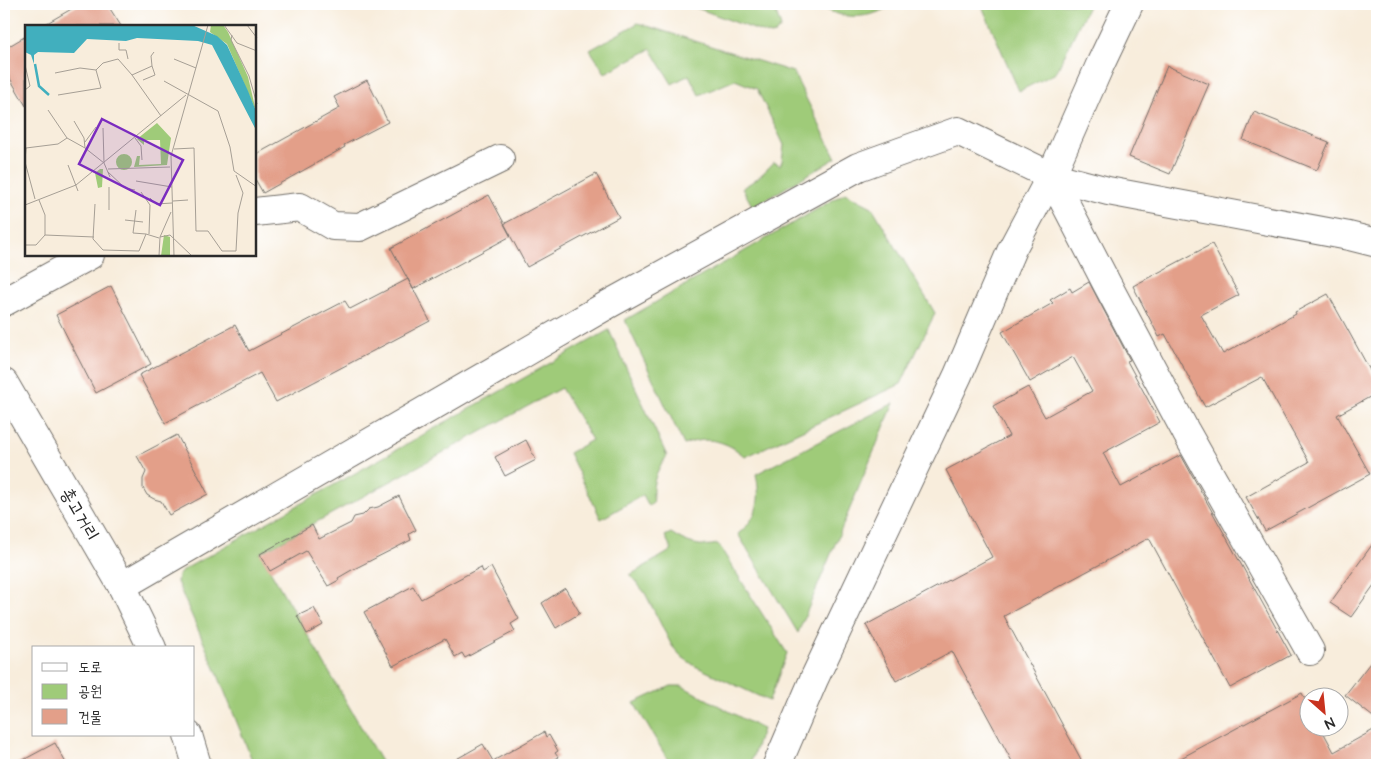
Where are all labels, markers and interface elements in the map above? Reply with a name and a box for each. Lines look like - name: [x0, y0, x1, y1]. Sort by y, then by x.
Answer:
- inset map: [25, 25, 256, 256]
- street label: 총고거리: [54, 483, 105, 546]
- legend: [32, 646, 195, 736]
- text: 도로: [78, 657, 102, 678]
- text: 공원: [78, 681, 102, 702]
- north arrow: [1298, 686, 1348, 736]
- text: 건물: [78, 707, 102, 728]
- text: N: [1321, 712, 1338, 734]

